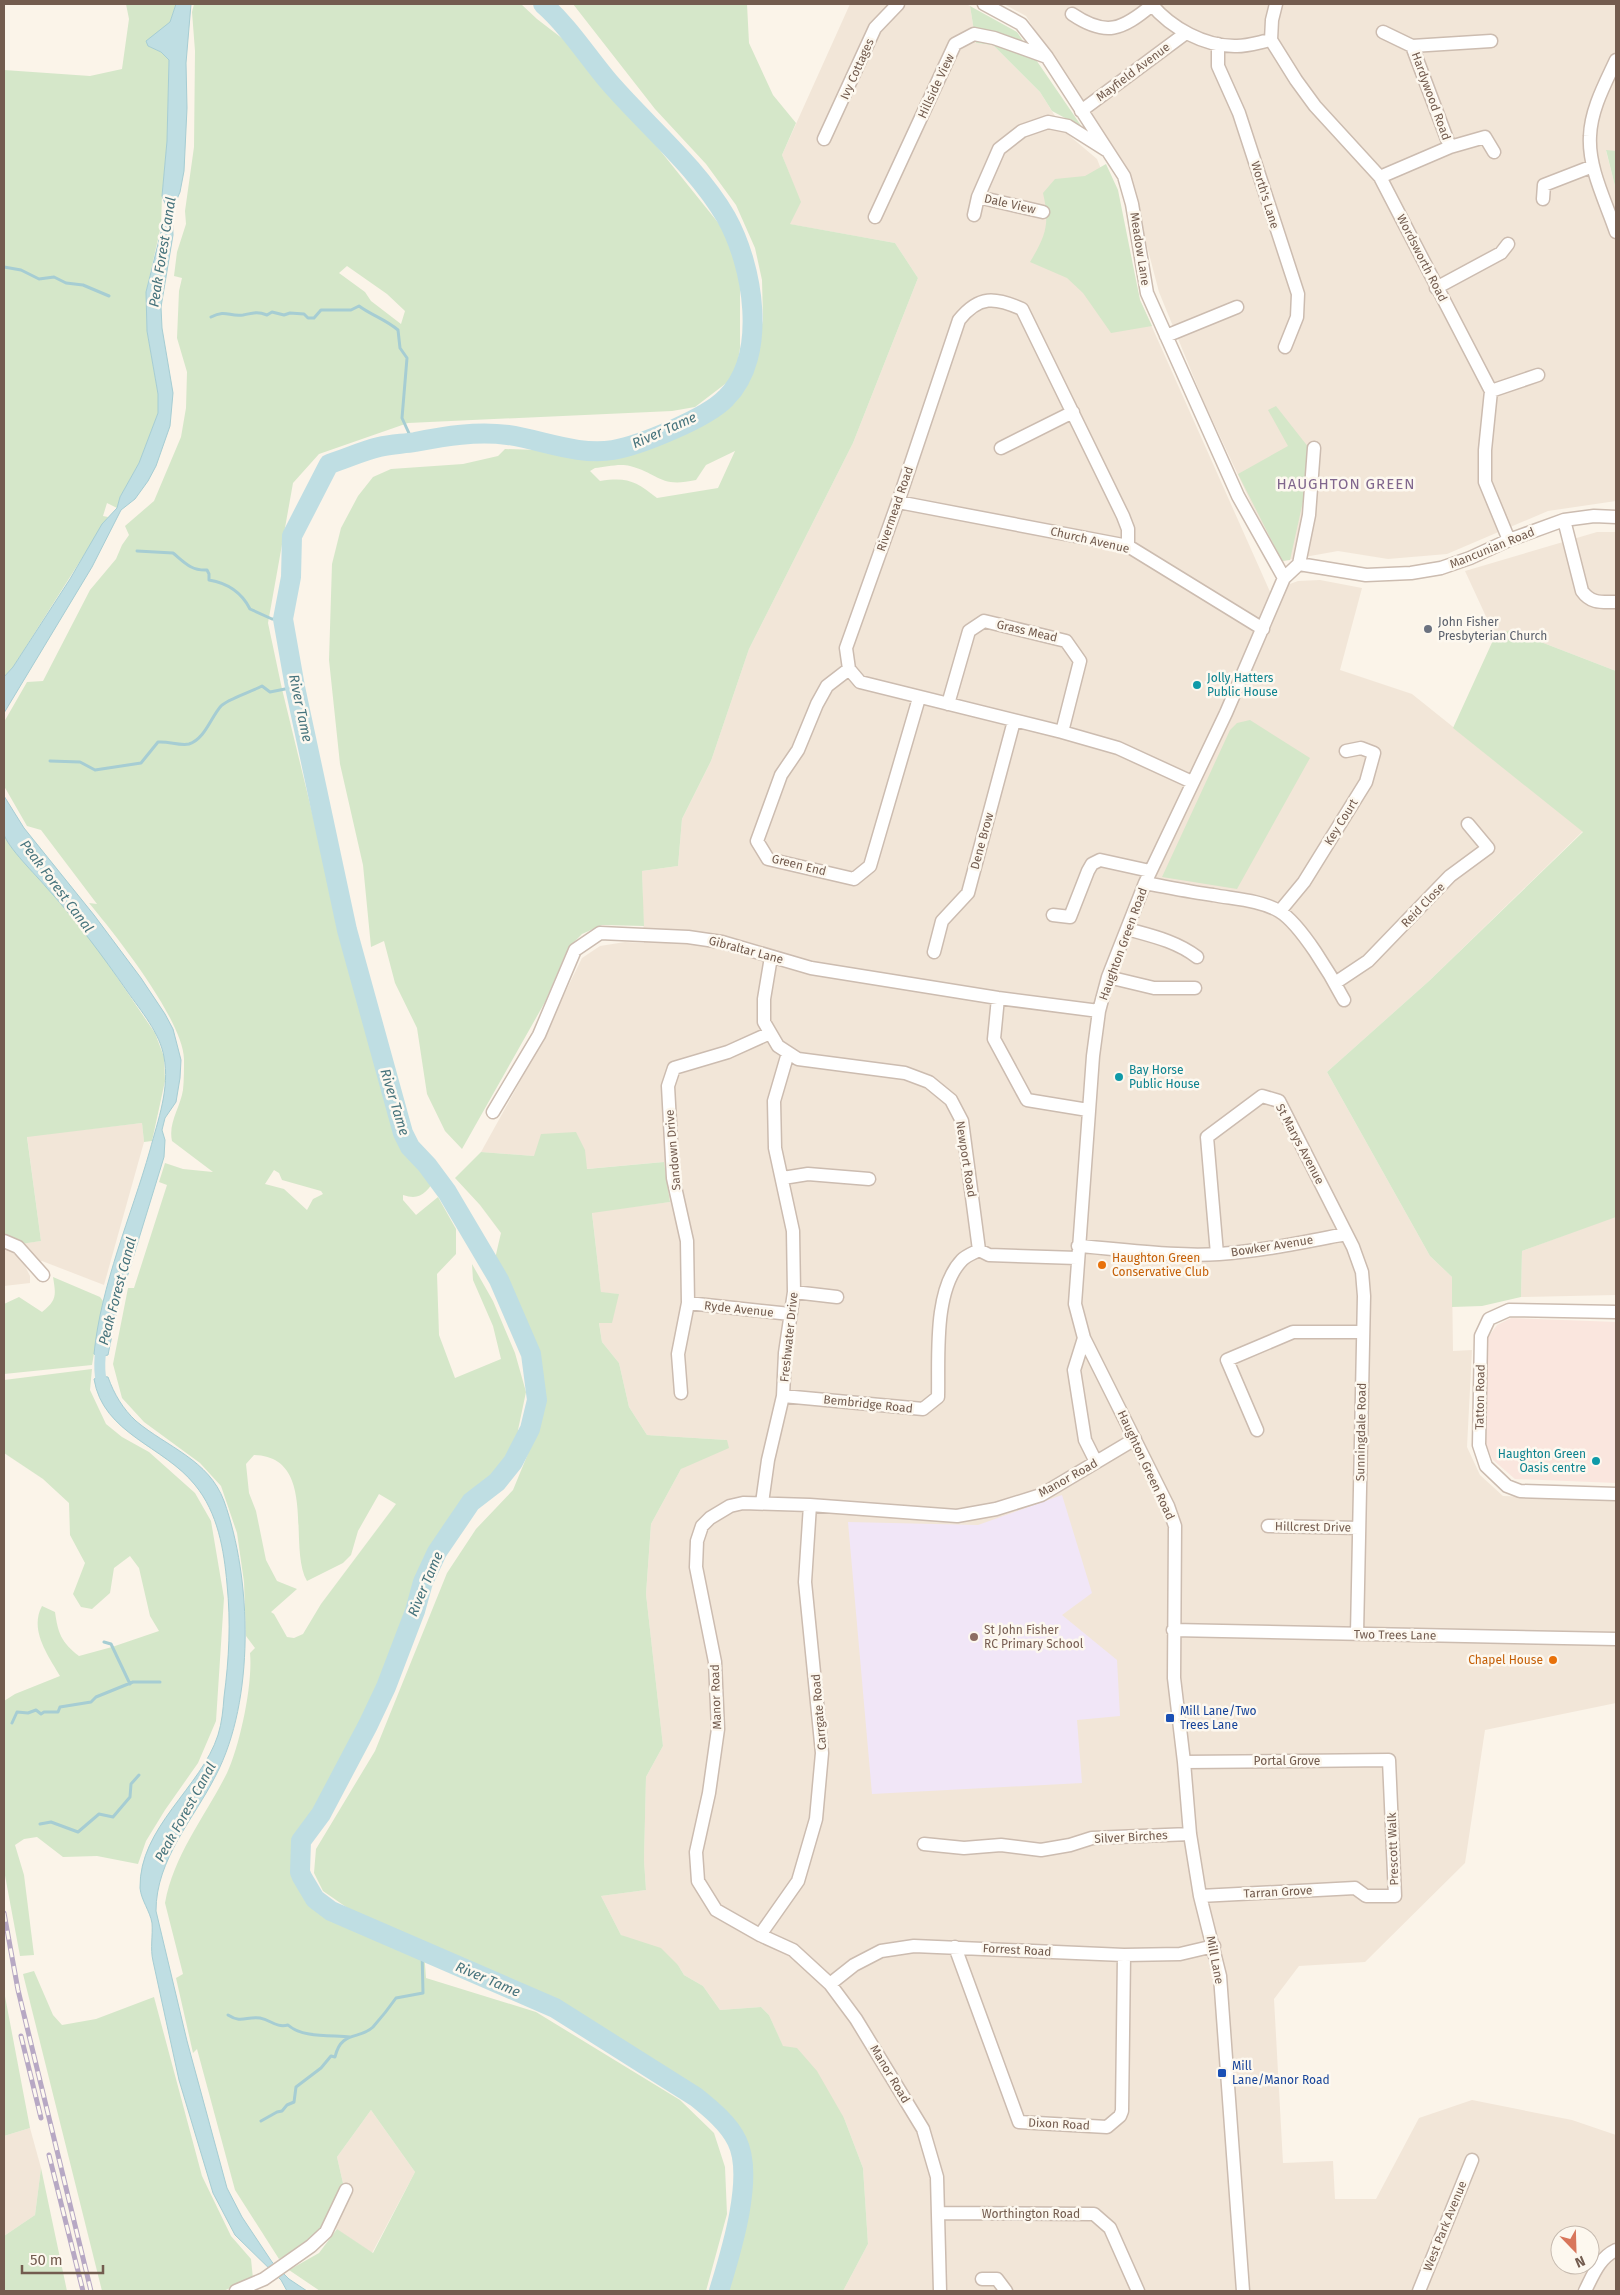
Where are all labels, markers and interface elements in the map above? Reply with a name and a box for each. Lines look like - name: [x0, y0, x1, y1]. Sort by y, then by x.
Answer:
- street label: Ivy Cottages: [837, 36, 877, 102]
- street label: Mayfield Avenue: [1093, 40, 1173, 104]
- street label: Hardywood Road: [1409, 50, 1453, 142]
- street label: Hillside View: [915, 51, 957, 121]
- street label: Worth's Lane: [1248, 160, 1282, 230]
- street label: Dale View: [983, 191, 1037, 217]
- water label: Peak Forest Canal: [145, 196, 180, 308]
- street label: Meadow Lane: [1127, 211, 1153, 287]
- street label: Wordsworth Road: [1394, 212, 1450, 304]
- water label: River Tame: [629, 409, 699, 452]
- street label: Rivermead Road: [874, 465, 916, 553]
- district label: HAUGHTON GREEN: [1277, 475, 1415, 493]
- street label: Church Avenue: [1049, 524, 1131, 556]
- street label: Mancunian Road: [1448, 525, 1536, 571]
- place label: John Fisher Presbyterian Church: [1438, 615, 1547, 643]
- street label: Grass Mead: [995, 617, 1059, 645]
- marker: John Fisher Presbyterian Church: [1422, 623, 1434, 635]
- place label: Jolly Hatters Public House: [1207, 671, 1278, 699]
- water label: River Tame: [285, 673, 316, 743]
- marker: Jolly Hatters Public House: [1191, 679, 1203, 691]
- street label: Key Court: [1321, 796, 1361, 848]
- street label: Dene Brow: [968, 811, 996, 871]
- water label: Peak Forest Canal: [16, 837, 97, 936]
- street label: Green End: [770, 851, 828, 879]
- street label: Reid Close: [1398, 880, 1448, 930]
- street label: Haughton Green Road: [1096, 886, 1150, 1002]
- street label: Gibraltar Lane: [707, 933, 785, 967]
- place label: Bay Horse Public House: [1129, 1063, 1200, 1091]
- water label: River Tame: [376, 1067, 413, 1137]
- marker: Bay Horse Public House: [1113, 1071, 1125, 1083]
- street label: St Marys Avenue: [1273, 1101, 1327, 1187]
- street label: Sandown Drive: [662, 1109, 684, 1191]
- street label: Newport Road: [953, 1120, 979, 1198]
- street label: Bowker Avenue: [1230, 1233, 1314, 1259]
- water label: Peak Forest Canal: [95, 1235, 140, 1347]
- place label: Haughton Green Conservative Club: [1112, 1251, 1209, 1279]
- marker: Haughton Green Conservative Club: [1096, 1259, 1108, 1271]
- street label: Freshwater Drive: [777, 1291, 801, 1383]
- street label: Ryde Avenue: [704, 1298, 774, 1320]
- street label: Tatton Road: [1472, 1364, 1488, 1430]
- street label: Sunningdale Road: [1353, 1383, 1369, 1481]
- street label: Bembridge Road: [823, 1392, 913, 1416]
- street label: Haughton Green Road: [1114, 1408, 1178, 1522]
- place label: Haughton Green Oasis centre: [1498, 1447, 1586, 1475]
- marker: Haughton Green Oasis centre: [1590, 1455, 1602, 1467]
- street label: Manor Road: [1036, 1456, 1100, 1500]
- street label: Hillcrest Drive: [1275, 1519, 1351, 1535]
- water label: River Tame: [404, 1549, 447, 1619]
- place label: St John Fisher RC Primary School: [984, 1623, 1084, 1651]
- street label: Two Trees Lane: [1354, 1627, 1436, 1643]
- marker: St John Fisher RC Primary School: [968, 1631, 980, 1643]
- place label: Chapel House: [1468, 1653, 1543, 1667]
- marker: Chapel House: [1547, 1654, 1559, 1666]
- street label: Manor Road: [708, 1664, 724, 1730]
- street label: Carrgate Road: [809, 1673, 829, 1751]
- place label: Mill Lane/Two Trees Lane: [1180, 1704, 1257, 1732]
- marker: Mill Lane/Two Trees Lane: [1164, 1712, 1176, 1724]
- street label: Portal Grove: [1254, 1754, 1320, 1768]
- water label: Peak Forest Canal: [151, 1759, 220, 1865]
- street label: Prescott Walk: [1385, 1811, 1401, 1886]
- street label: Silver Birches: [1094, 1828, 1168, 1846]
- street label: Tarran Grove: [1243, 1883, 1313, 1901]
- street label: Mill Lane: [1203, 1935, 1227, 1985]
- street label: Forrest Road: [982, 1941, 1052, 1959]
- water label: River Tame: [453, 1958, 523, 2001]
- street label: Manor Road: [867, 2042, 913, 2106]
- place label: Mill Lane/Manor Road: [1232, 2059, 1330, 2087]
- marker: Mill Lane/Manor Road: [1216, 2067, 1228, 2079]
- street label: Dixon Road: [1028, 2115, 1090, 2133]
- street label: West Park Avenue: [1421, 2179, 1469, 2273]
- street label: Worthington Road: [982, 2207, 1080, 2221]
- north arrow: [1550, 2225, 1600, 2275]
- scale bar: [22, 2242, 104, 2274]
- text: 50 m: [30, 2251, 63, 2269]
- text: N: [1572, 2252, 1587, 2271]

